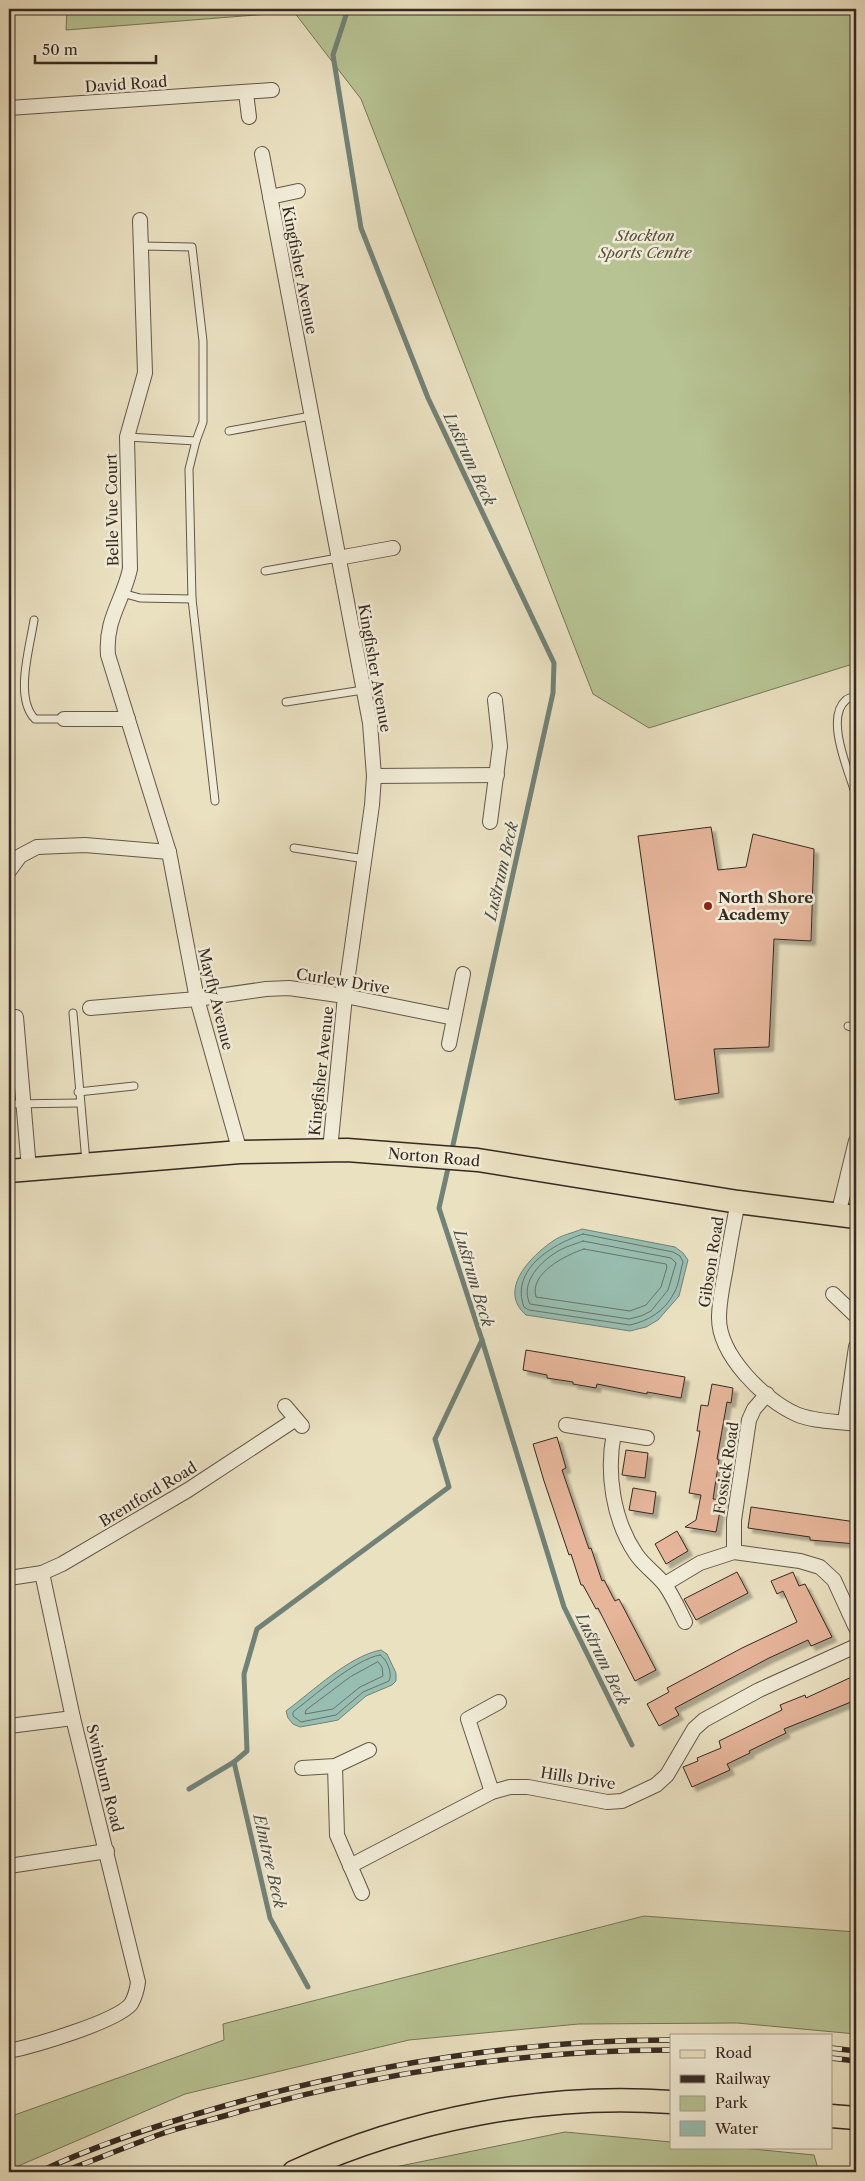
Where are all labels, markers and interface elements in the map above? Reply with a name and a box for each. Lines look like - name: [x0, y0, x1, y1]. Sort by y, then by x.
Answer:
- scale bar: [35, 32, 156, 64]
- text: 50 m: [42, 40, 78, 59]
- street label: David Road: [84, 72, 168, 96]
- street label: Kingfisher Avenue: [278, 204, 322, 336]
- park label: Stockton Sports Centre: [597, 226, 692, 262]
- water label: Lustrum Beck: [439, 407, 501, 510]
- street label: Belle Vue Court: [102, 453, 122, 567]
- street label: Kingfisher Avenue: [354, 602, 396, 734]
- water label: Lustrum Beck: [479, 819, 522, 924]
- place label: North Shore Academy: [717, 888, 813, 924]
- marker: North Shore Academy: [702, 900, 714, 912]
- street label: Mayfly Avenue: [194, 946, 238, 1052]
- street label: Curlew Drive: [295, 964, 391, 998]
- street label: Kingfisher Avenue: [305, 1005, 337, 1137]
- street label: Norton Road: [387, 1144, 481, 1170]
- street label: Gibson Road: [694, 1215, 728, 1309]
- water label: Lustrum Beck: [449, 1225, 499, 1330]
- street label: Fossick Road: [709, 1420, 743, 1516]
- street label: Brentford Road: [96, 1457, 200, 1531]
- water label: Lustrum Beck: [571, 1607, 634, 1709]
- street label: Swinburn Road: [82, 1722, 128, 1834]
- street label: Hills Drive: [539, 1763, 617, 1793]
- water label: Elmtree Beck: [249, 1810, 291, 1911]
- legend: [670, 2034, 832, 2148]
- text: Road: [715, 2043, 752, 2062]
- text: Railway: [715, 2069, 771, 2088]
- text: Park: [715, 2093, 749, 2112]
- text: Water: [714, 2119, 759, 2138]

